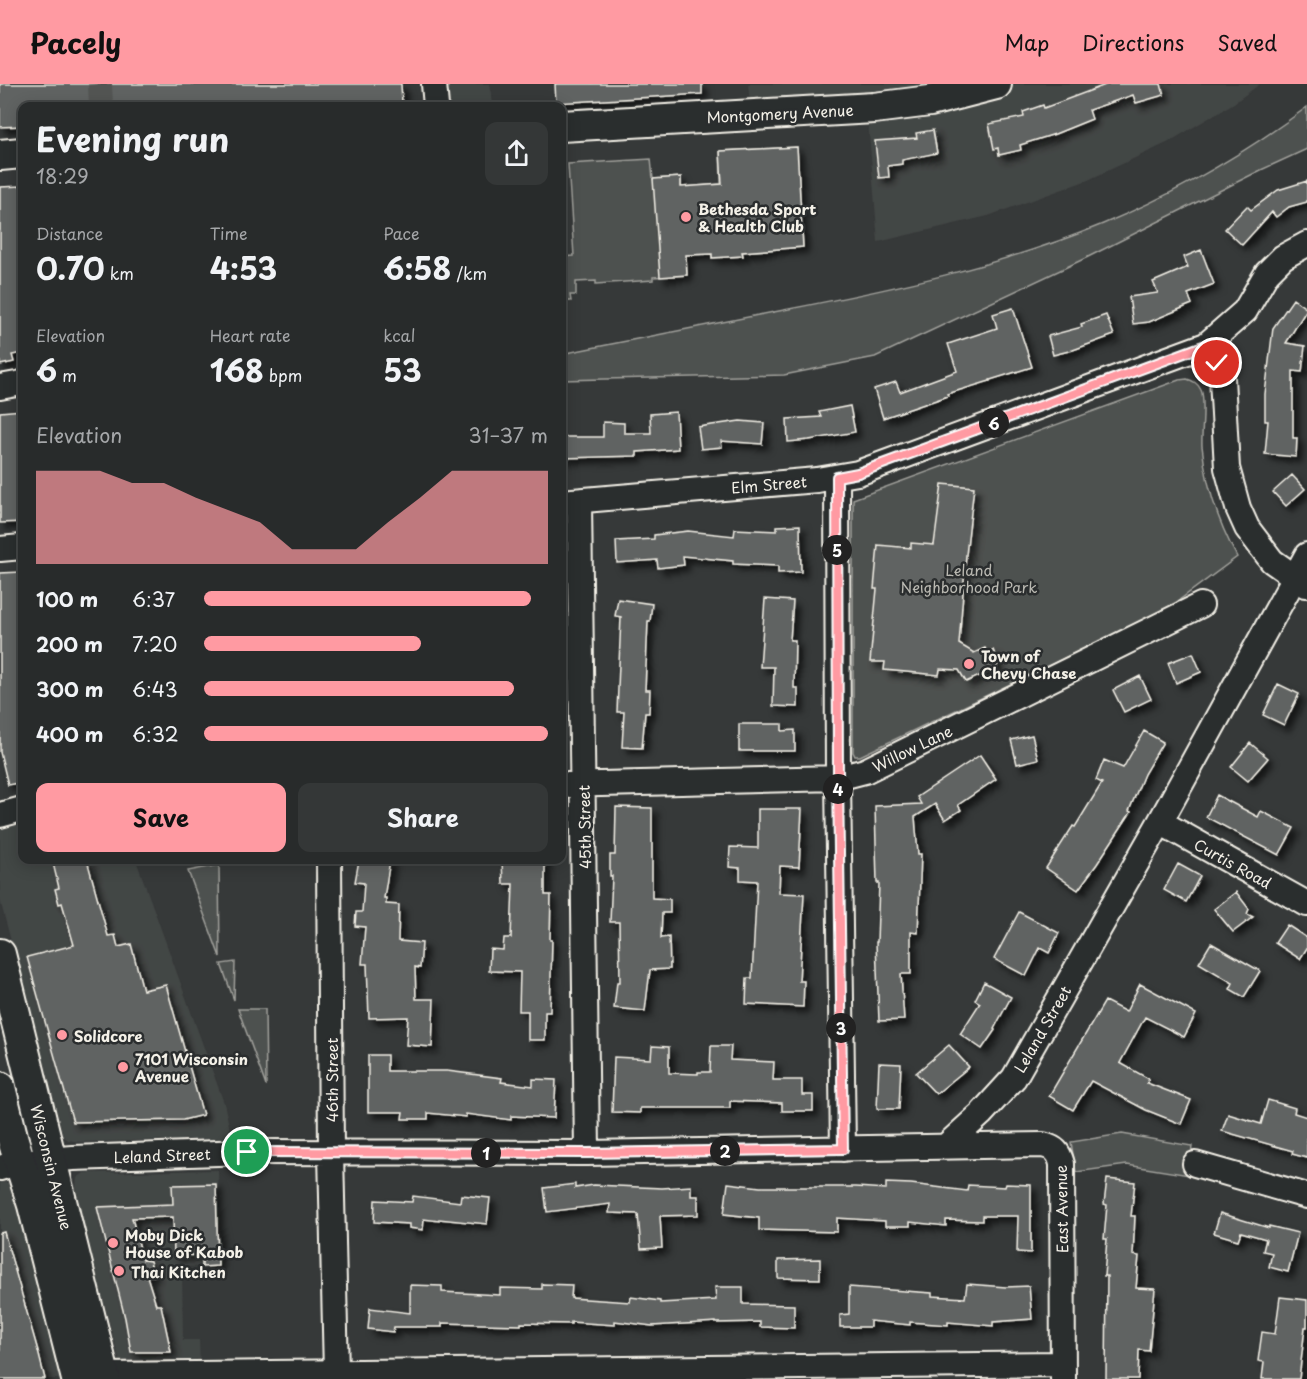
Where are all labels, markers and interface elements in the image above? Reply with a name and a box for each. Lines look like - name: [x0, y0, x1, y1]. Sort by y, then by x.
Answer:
- text: Pacely: [30, 21, 121, 64]
- text: Map: [1004, 26, 1049, 58]
- text: Directions: [1082, 26, 1184, 58]
- text: Saved: [1217, 26, 1277, 58]
- street label: Montgomery Avenue: [706, 98, 854, 128]
- text: Evening run: [36, 113, 229, 163]
- button: share: [485, 122, 548, 185]
- text: 18:29: [36, 161, 89, 191]
- place label: Bethesda Sport & Health Club: [698, 197, 816, 237]
- marker: Bethesda Sport & Health Club: [679, 210, 693, 224]
- text: Distance: [36, 221, 103, 245]
- text: Time: [210, 221, 247, 245]
- text: Pace: [383, 221, 419, 245]
- text: 0.70: [36, 245, 105, 290]
- text: 4:53: [210, 245, 277, 290]
- text: 6:58: [383, 245, 451, 290]
- text: km: [105, 261, 134, 285]
- text: /km: [451, 261, 487, 285]
- text: Elevation: [36, 323, 105, 347]
- text: Heart rate: [210, 323, 290, 347]
- text: kcal: [383, 323, 415, 347]
- pin: [1191, 337, 1242, 388]
- icon: check: [1200, 346, 1233, 379]
- text: 6: [36, 347, 57, 392]
- text: 168: [210, 347, 264, 392]
- text: 53: [383, 347, 422, 392]
- text: m: [57, 363, 77, 387]
- text: bpm: [264, 363, 302, 387]
- pin: 6: [979, 408, 1009, 438]
- text: 6: [988, 411, 1000, 435]
- text: Elevation: [36, 420, 122, 450]
- text: 31–37 m: [468, 420, 548, 450]
- street label: Elm Street: [730, 469, 808, 499]
- pin: 5: [822, 535, 852, 565]
- text: 5: [832, 538, 842, 562]
- park label: Leland Neighborhood Park: [901, 558, 1037, 598]
- text: 100 m: [36, 584, 98, 614]
- text: 6:37: [132, 584, 175, 614]
- text: 200 m: [36, 629, 103, 659]
- text: 7:20: [132, 629, 177, 659]
- place label: Town of Chevy Chase: [981, 644, 1077, 684]
- marker: Town of Chevy Chase: [962, 657, 976, 671]
- text: 300 m: [36, 674, 104, 704]
- text: 6:43: [132, 674, 178, 704]
- text: 400 m: [36, 719, 104, 749]
- text: 6:32: [132, 719, 179, 749]
- street label: Willow Lane: [868, 719, 956, 777]
- pin: 4: [823, 774, 853, 804]
- text: 4: [833, 777, 843, 801]
- button: Save: [36, 783, 286, 852]
- button: Share: [298, 783, 548, 852]
- street label: 45th Street: [572, 785, 596, 869]
- street label: Curtis Road: [1190, 832, 1276, 894]
- street label: Leland Street: [1008, 981, 1076, 1077]
- pin: 3: [826, 1013, 856, 1043]
- text: 3: [836, 1016, 846, 1040]
- place label: Solidcore: [74, 1024, 143, 1047]
- marker: Solidcore: [55, 1028, 69, 1042]
- street label: 46th Street: [320, 1038, 343, 1122]
- place label: 7101 Wisconsin Avenue: [134, 1047, 248, 1087]
- marker: 7101 Wisconsin Avenue: [116, 1060, 130, 1074]
- street label: Wisconsin Avenue: [25, 1102, 79, 1232]
- pin: [221, 1126, 272, 1177]
- icon: arrive: [230, 1135, 263, 1168]
- pin: 2: [710, 1136, 740, 1166]
- pin: 1: [471, 1138, 501, 1168]
- text: 2: [719, 1139, 731, 1163]
- text: 1: [482, 1141, 490, 1165]
- street label: Leland Street: [113, 1142, 211, 1168]
- street label: East Avenue: [1049, 1165, 1073, 1253]
- place label: Moby Dick House of Kabob: [125, 1223, 244, 1263]
- marker: Moby Dick House of Kabob: [106, 1236, 120, 1250]
- place label: Thai Kitchen: [131, 1260, 226, 1283]
- marker: Thai Kitchen: [112, 1264, 126, 1278]

